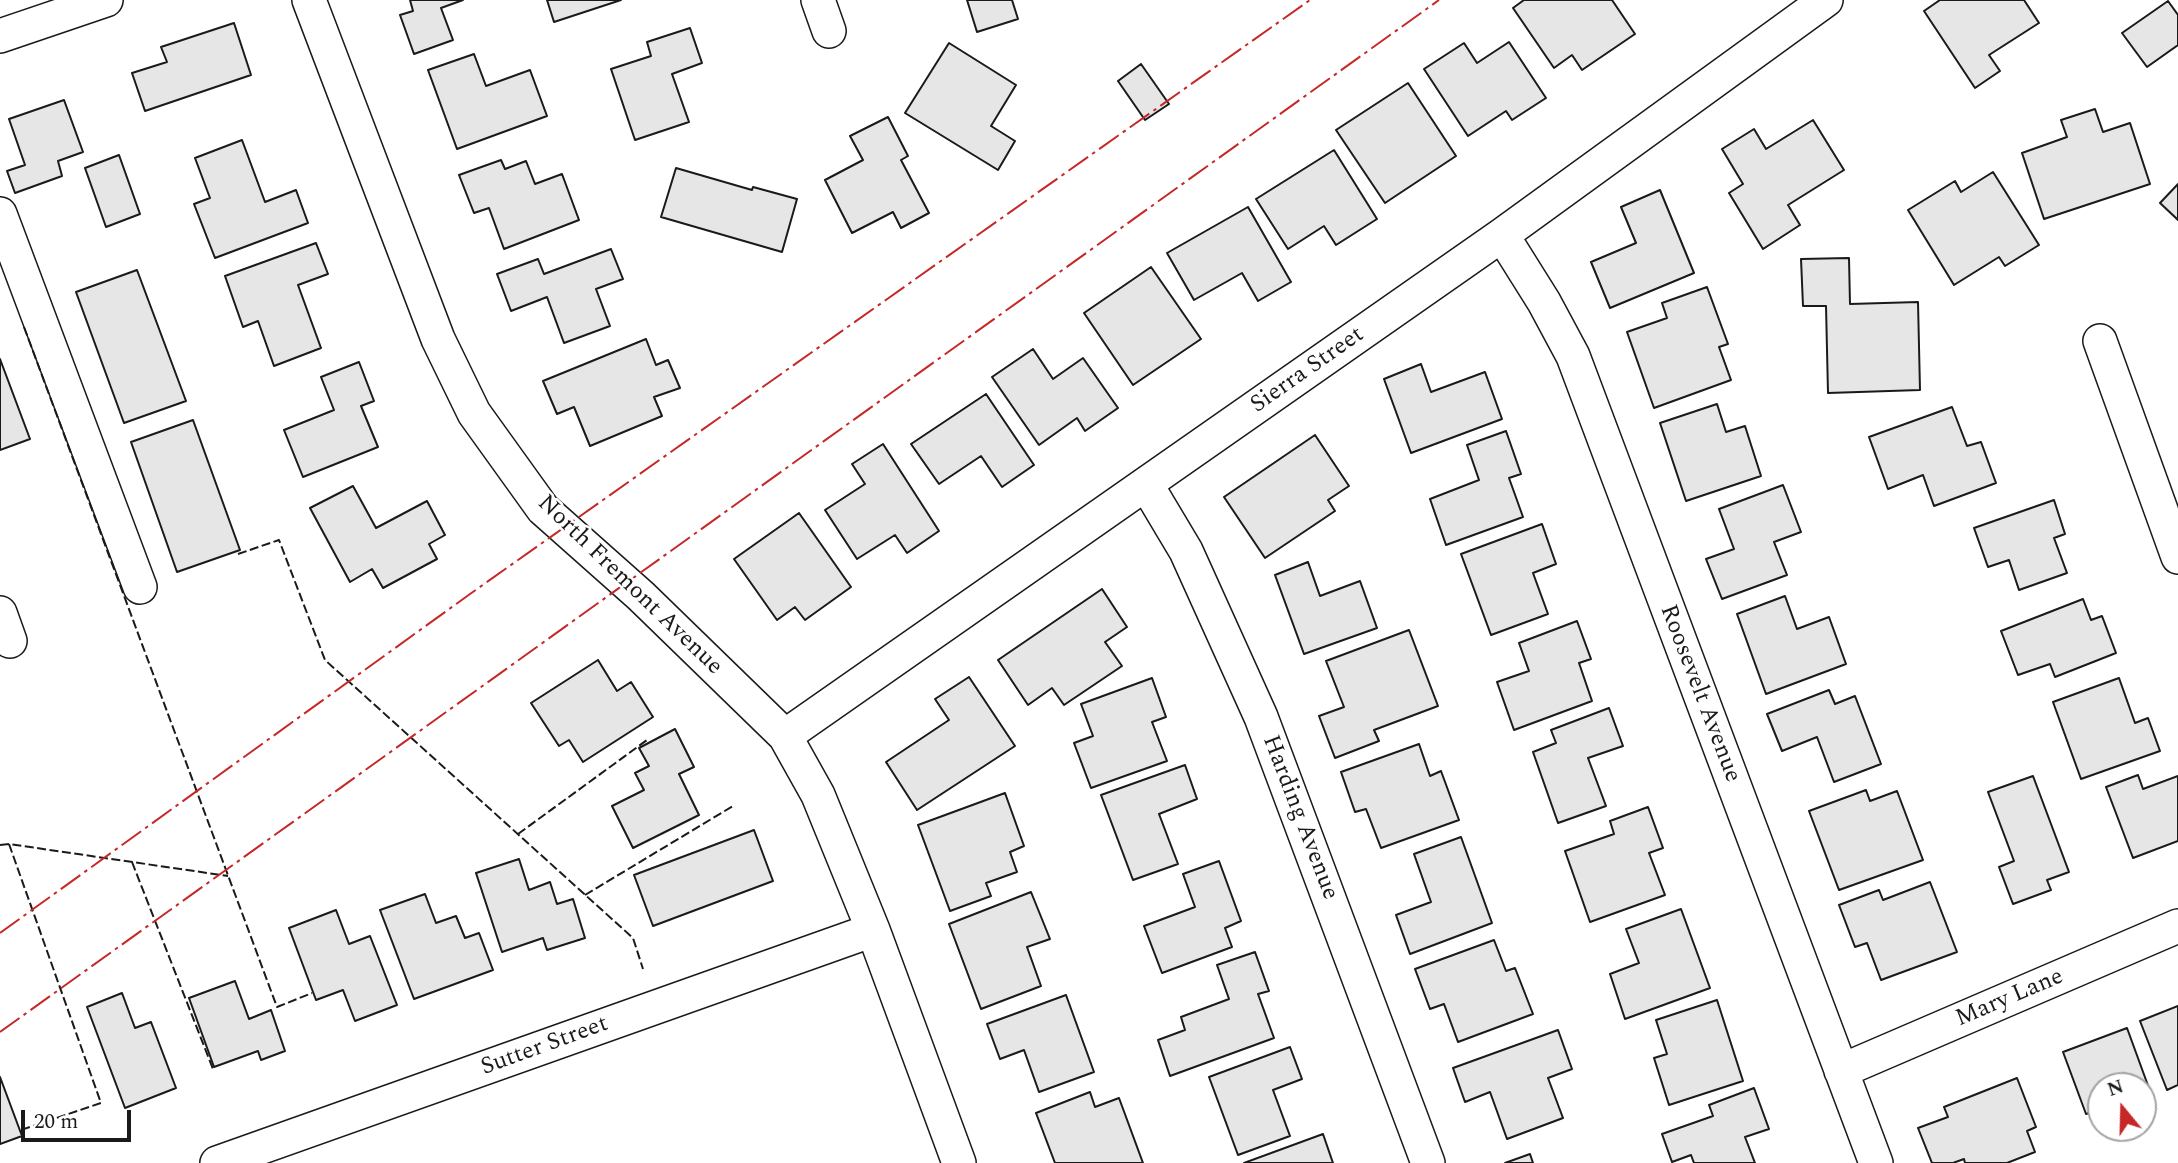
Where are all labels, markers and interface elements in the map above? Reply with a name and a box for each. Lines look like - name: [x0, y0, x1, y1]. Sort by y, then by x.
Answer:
- street label: Sierra Street: [1246, 321, 1370, 421]
- street label: North Fremont Avenue: [530, 490, 728, 682]
- street label: Roosevelt Avenue: [1652, 601, 1746, 787]
- street label: Harding Avenue: [1254, 732, 1344, 904]
- street label: Mary Lane: [1952, 963, 2068, 1035]
- street label: Sutter Street: [477, 1011, 613, 1083]
- north arrow: [2087, 1072, 2157, 1142]
- text: N: [2104, 1072, 2128, 1105]
- scale bar: [24, 1096, 135, 1140]
- text: 20 m: [34, 1106, 78, 1138]

